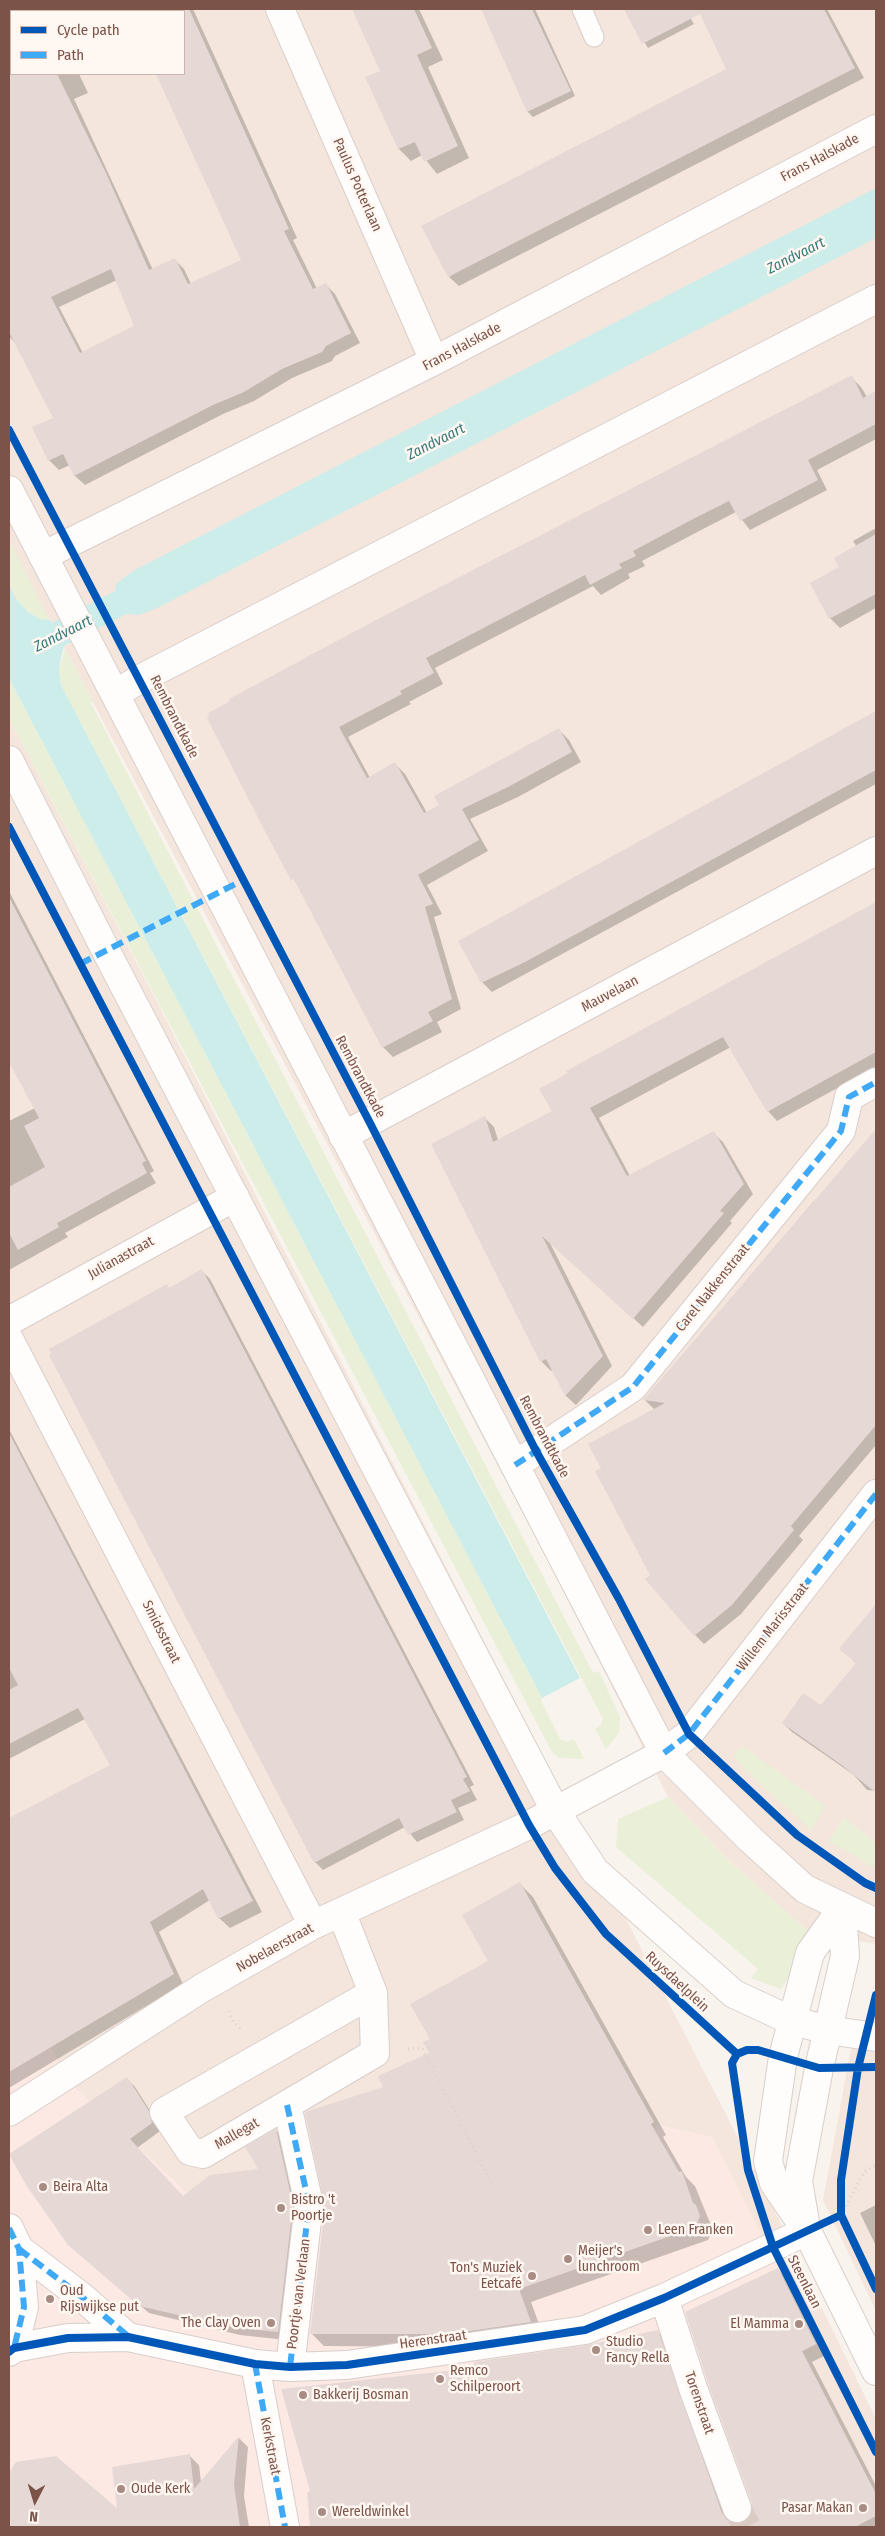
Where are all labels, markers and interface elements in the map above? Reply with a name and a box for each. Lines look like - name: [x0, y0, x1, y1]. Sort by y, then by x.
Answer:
- legend: [10, 10, 185, 75]
- text: Cycle path: [57, 21, 120, 39]
- text: Path: [57, 46, 84, 64]
- street label: Frans Halskade: [778, 130, 862, 186]
- street label: Paulus Potterlaan: [329, 136, 385, 234]
- water label: Zandvaart: [764, 234, 828, 278]
- street label: Frans Halskade: [420, 319, 504, 375]
- water label: Zandvaart: [404, 420, 468, 464]
- water label: Zandvaart: [31, 612, 95, 656]
- street label: Rembrandtkade: [146, 673, 202, 761]
- street label: Mauvelaan: [579, 972, 641, 1016]
- street label: Rembrandtkade: [331, 1033, 389, 1121]
- street label: Julianastraat: [85, 1233, 157, 1283]
- street label: Carel Nakkenstraat: [672, 1241, 754, 1335]
- street label: Rembrandtkade: [515, 1393, 573, 1481]
- street label: Willem Marisstraat: [734, 1580, 812, 1674]
- street label: Smidsstraat: [138, 1598, 184, 1666]
- street label: Nobelaerstraat: [234, 1920, 316, 1976]
- street label: Ruysdaelplein: [642, 1948, 712, 2016]
- street label: Mallegat: [212, 2115, 262, 2153]
- place label: Beira Alta: [53, 2179, 108, 2195]
- marker: Beira Alta: [37, 2181, 49, 2193]
- place label: Bistro 't Poortje: [291, 2192, 335, 2224]
- marker: Bistro 't Poortje: [275, 2202, 287, 2214]
- place label: Leen Franken: [658, 2222, 733, 2238]
- marker: Leen Franken: [642, 2224, 654, 2236]
- street label: Poortje van Verlaan: [284, 2238, 314, 2350]
- place label: Meijer's lunchroom: [578, 2243, 640, 2276]
- marker: Meijer's lunchroom: [562, 2253, 574, 2265]
- street label: Steenlaan: [784, 2253, 824, 2311]
- place label: Ton's Muziek Eetcafé: [450, 2260, 522, 2292]
- marker: Ton's Muziek Eetcafé: [526, 2270, 538, 2282]
- place label: Oud Rijswijkse put: [60, 2283, 139, 2316]
- marker: Oud Rijswijkse put: [44, 2293, 56, 2305]
- place label: The Clay Oven: [181, 2315, 261, 2331]
- place label: El Mamma: [730, 2316, 789, 2332]
- marker: The Clay Oven: [265, 2317, 277, 2329]
- marker: El Mamma: [793, 2318, 805, 2330]
- street label: Herenstraat: [398, 2327, 468, 2353]
- place label: Studio Fancy Rella: [606, 2334, 670, 2366]
- marker: Studio Fancy Rella: [590, 2344, 602, 2356]
- place label: Remco Schilperoort: [450, 2363, 521, 2396]
- street label: Torenstraat: [680, 2369, 718, 2437]
- marker: Remco Schilperoort: [434, 2373, 446, 2385]
- place label: Bakkerij Bosman: [313, 2387, 409, 2403]
- marker: Bakkerij Bosman: [297, 2389, 309, 2401]
- street label: Kerkstraat: [256, 2416, 284, 2476]
- north arrow: [10, 2476, 60, 2526]
- place label: Oude Kerk: [131, 2481, 190, 2497]
- marker: Oude Kerk: [115, 2483, 127, 2495]
- place label: Pasar Makan: [781, 2500, 853, 2516]
- marker: Pasar Makan: [857, 2502, 869, 2514]
- place label: Wereldwinkel: [332, 2504, 409, 2520]
- marker: Wereldwinkel: [316, 2506, 328, 2518]
- text: N: [29, 2508, 39, 2525]

